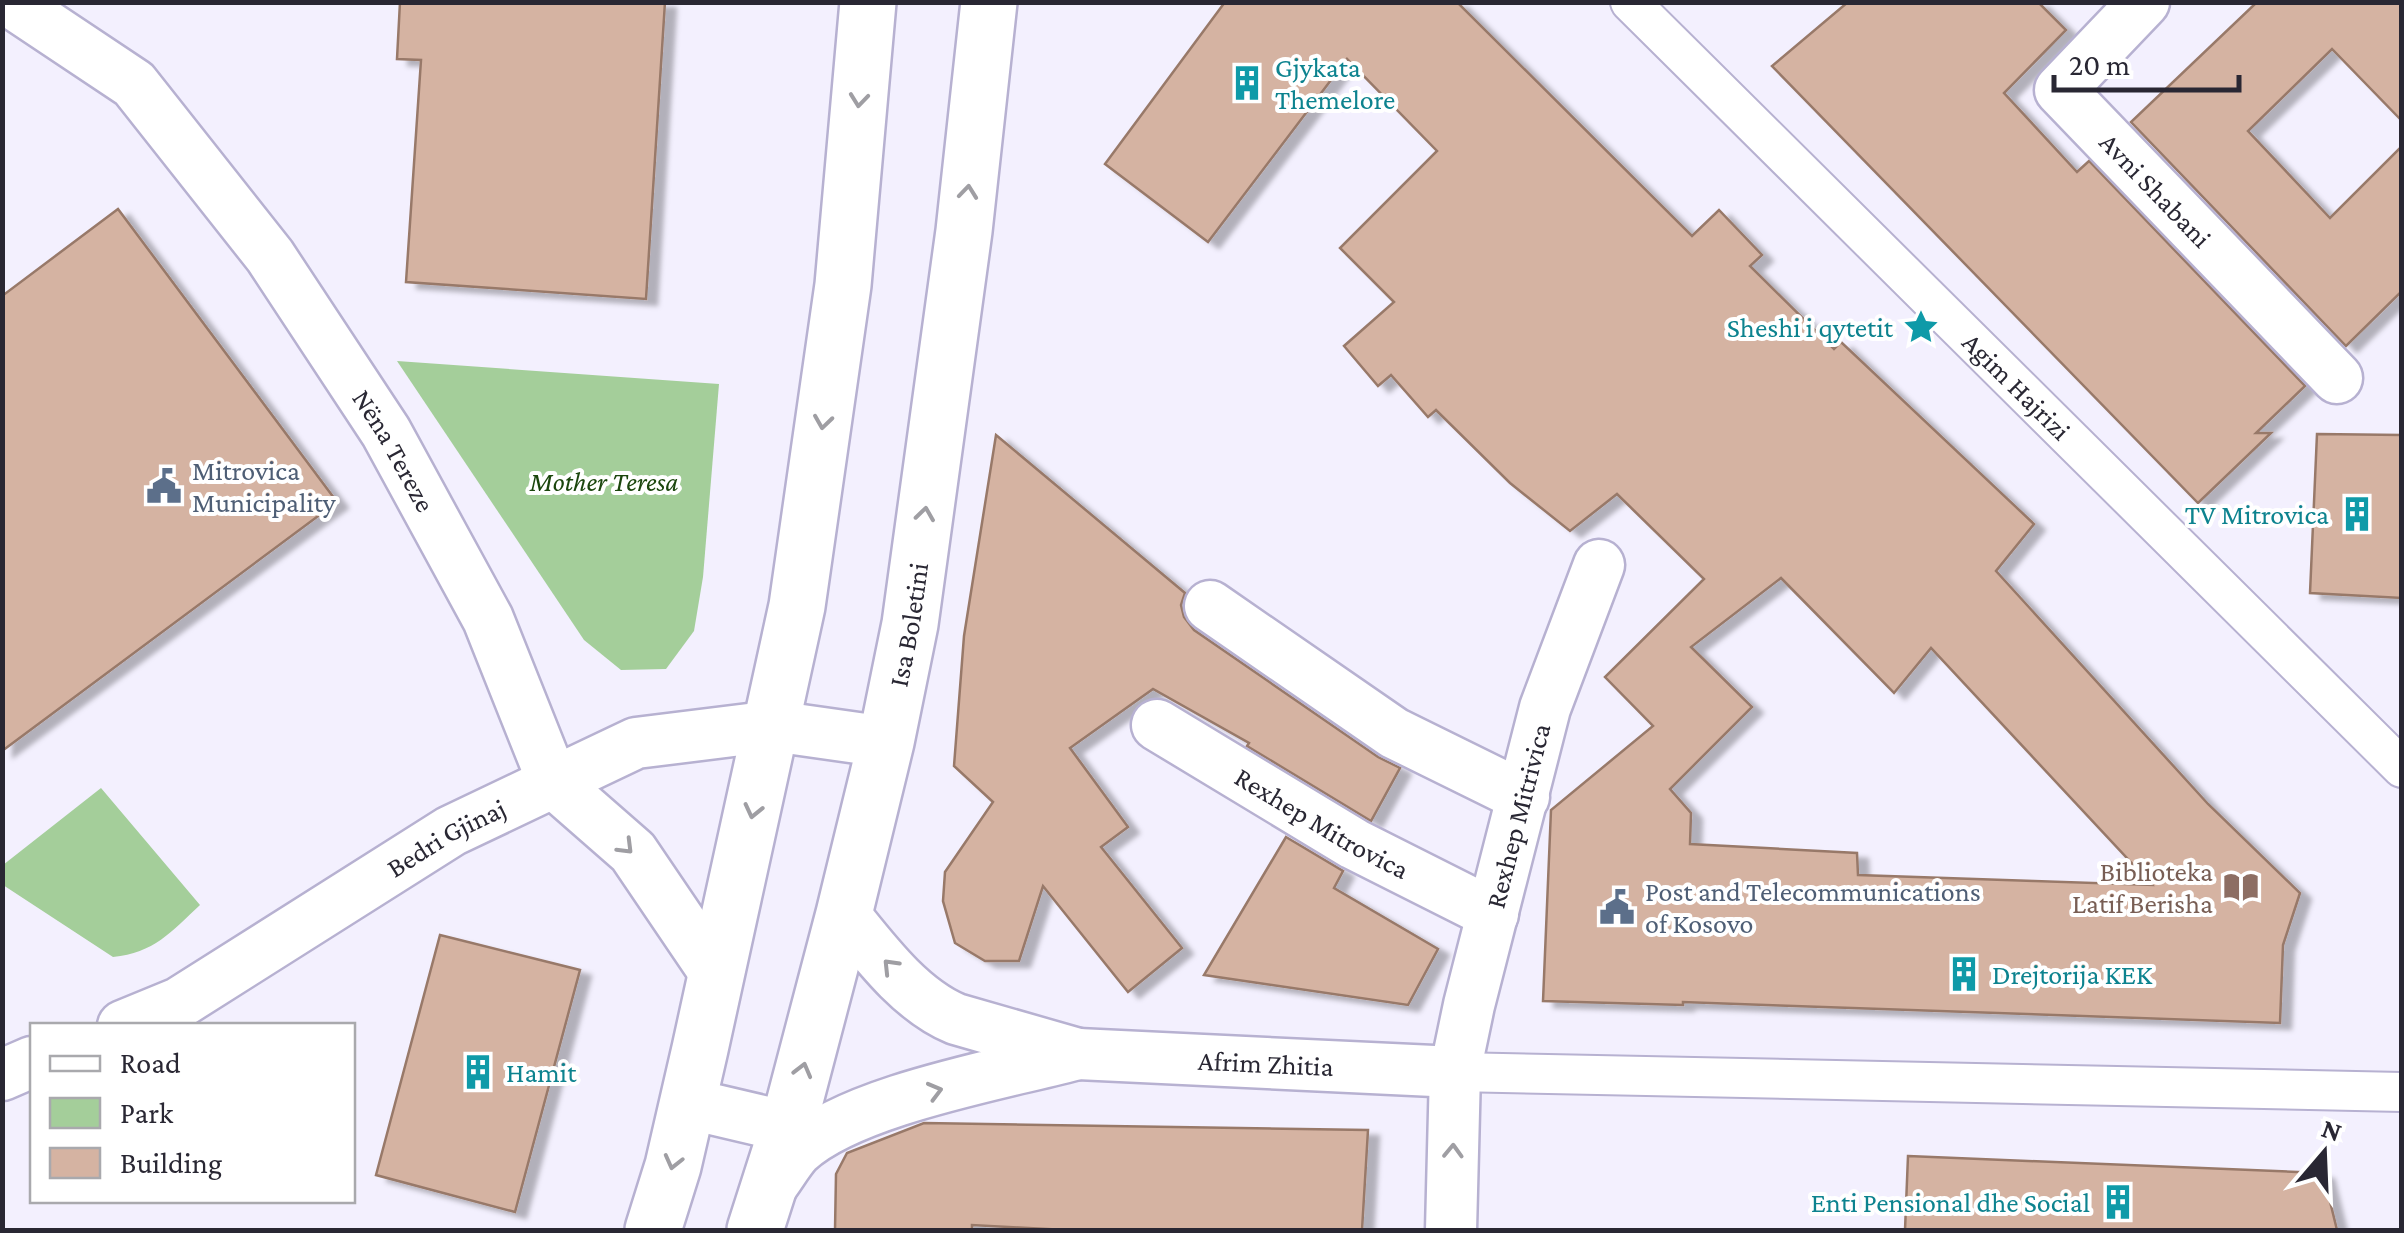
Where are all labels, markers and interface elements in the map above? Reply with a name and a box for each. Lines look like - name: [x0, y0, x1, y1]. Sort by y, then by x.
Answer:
- scale bar: [2054, 30, 2239, 92]
- text: 20 m: [2069, 48, 2130, 81]
- place label: Gjykata Themelore: [1275, 52, 1395, 115]
- building icon: Gjykata Themelore: [1228, 64, 1266, 102]
- one-way arrow: [848, 92, 870, 108]
- street label: Avni Shabani: [2094, 126, 2218, 254]
- one-way arrow: [957, 183, 978, 199]
- place icon: Sheshi i qytetit: [1902, 308, 1940, 346]
- place label: Sheshi i qytetit: [1727, 312, 1894, 343]
- street label: Agim Hajrizi: [1956, 326, 2077, 446]
- street label: Nëna Tereze: [346, 384, 441, 517]
- one-way arrow: [814, 414, 835, 431]
- place label: Mitrovica Municipality: [192, 455, 337, 518]
- park label: Mother Teresa: [528, 466, 679, 497]
- public building icon: Mitrovica Municipality: [145, 467, 183, 505]
- building icon: TV Mitrovica: [2338, 495, 2376, 533]
- place label: TV Mitrovica: [2185, 499, 2329, 530]
- one-way arrow: [914, 506, 935, 522]
- street label: Isa Boletini: [883, 561, 934, 690]
- street label: Rexhep Mitrivica: [1479, 720, 1556, 911]
- street label: Rexhep Mitrovica: [1229, 761, 1414, 885]
- street label: Bedri Gjinaj: [381, 792, 511, 884]
- one-way arrow: [744, 802, 765, 819]
- one-way arrow: [614, 835, 632, 853]
- place label: Biblioteka Latif Berisha: [2072, 856, 2213, 919]
- library icon: Biblioteka Latif Berisha: [2222, 868, 2260, 906]
- place label: Post and Telecommunications of Kosovo: [1645, 876, 1981, 939]
- public building icon: Post and Telecommunications of Kosovo: [1598, 888, 1636, 926]
- building icon: Drejtorija KEK: [1945, 955, 1983, 993]
- one-way arrow: [883, 959, 901, 978]
- place label: Drejtorija KEK: [1992, 959, 2153, 990]
- legend: [30, 1023, 355, 1203]
- street label: Afrim Zhitia: [1197, 1045, 1334, 1082]
- text: Road: [120, 1046, 181, 1079]
- building icon: Hamit: [459, 1053, 497, 1091]
- place label: Hamit: [506, 1057, 577, 1088]
- one-way arrow: [791, 1062, 812, 1079]
- one-way arrow: [925, 1082, 943, 1103]
- text: Park: [120, 1096, 174, 1129]
- north arrow: [2274, 1103, 2374, 1203]
- text: N: [2318, 1112, 2346, 1148]
- one-way arrow: [1443, 1143, 1464, 1159]
- text: Building: [120, 1146, 222, 1180]
- one-way arrow: [664, 1153, 685, 1170]
- building icon: Enti Pensional dhe Social: [2099, 1183, 2137, 1221]
- place label: Enti Pensional dhe Social: [1811, 1187, 2090, 1218]

